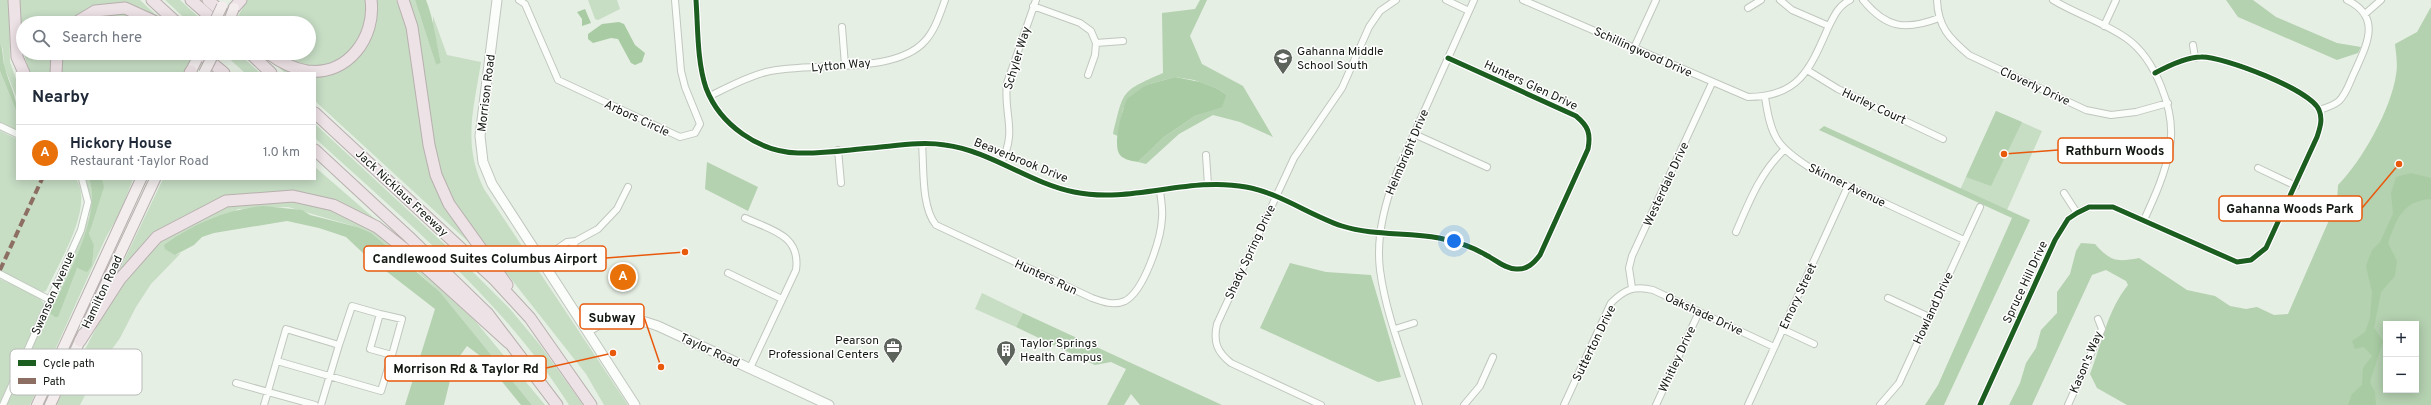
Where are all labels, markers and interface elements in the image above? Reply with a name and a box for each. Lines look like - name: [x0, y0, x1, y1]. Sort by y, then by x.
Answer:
- search box: [16, 16, 316, 60]
- street label: Schillingwood Drive: [1591, 24, 1694, 82]
- street label: Schyler Way: [1001, 25, 1035, 92]
- icon: search: [30, 27, 52, 49]
- text: Search here: [62, 29, 142, 48]
- place label: Gahanna Middle School South: [1297, 44, 1384, 74]
- school or university icon: Gahanna Middle School South: [1272, 47, 1294, 75]
- street label: Morrison Road: [474, 53, 500, 133]
- street label: Lytton Way: [811, 55, 872, 77]
- street label: Hunters Glen Drive: [1481, 57, 1580, 115]
- street label: Cloverly Drive: [1997, 64, 2072, 110]
- street label: Hurley Court: [1839, 85, 1908, 129]
- text: Nearby: [32, 87, 89, 109]
- street label: Arbors Circle: [601, 97, 672, 141]
- street label: Helmbright Drive: [1383, 107, 1433, 198]
- text: Hickory House: [70, 135, 172, 154]
- street label: Beaverbrook Drive: [971, 135, 1070, 187]
- callout: Rathburn Woods: [2058, 138, 2173, 163]
- street label: Westerdale Drive: [1640, 140, 1693, 229]
- text: Rathburn Woods: [2066, 144, 2164, 160]
- text: A: [40, 145, 50, 161]
- text: 1.0 km: [263, 145, 300, 161]
- street label: Jack Nicklaus Freeway: [352, 147, 451, 241]
- text: Restaurant · Taylor Road: [70, 154, 209, 170]
- street label: Skinner Avenue: [1805, 160, 1888, 212]
- callout: Gahanna Woods Park: [2219, 196, 2362, 221]
- street label: Shady Spring Drive: [1222, 202, 1280, 302]
- text: Gahanna Woods Park: [2226, 202, 2354, 218]
- your location: [1444, 231, 1464, 251]
- street label: Spruce Hill Drive: [2000, 238, 2052, 326]
- callout: Candlewood Suites Columbus Airport: [364, 246, 606, 271]
- street label: Swanson Avenue: [28, 249, 79, 338]
- text: Candlewood Suites Columbus Airport: [373, 252, 597, 268]
- street label: Hamilton Road: [79, 253, 127, 332]
- street label: Hunters Run: [1012, 256, 1079, 299]
- street label: Emory Street: [1777, 261, 1821, 332]
- pin: A: [610, 262, 636, 292]
- street label: Howland Drive: [1910, 270, 1958, 347]
- street label: Oakshade Drive: [1662, 290, 1745, 340]
- street label: Sutterton Drive: [1569, 303, 1620, 384]
- callout: Subway: [580, 304, 644, 329]
- text: Subway: [588, 311, 636, 327]
- map controls: [2383, 321, 2419, 393]
- button: +: [2383, 321, 2419, 357]
- street label: Whitley Drive: [1656, 324, 1700, 395]
- street label: Kason's Way: [2067, 329, 2107, 396]
- street label: Taylor Road: [677, 330, 742, 372]
- place label: Pearson Professional Centers: [768, 333, 879, 363]
- office icon: Pearson Professional Centers: [882, 336, 904, 364]
- place label: Taylor Springs Health Campus: [1020, 336, 1102, 366]
- building icon: Taylor Springs Health Campus: [995, 339, 1017, 367]
- legend: [10, 349, 142, 395]
- callout: Morrison Rd & Taylor Rd: [385, 356, 546, 381]
- text: Cycle path: [43, 357, 95, 371]
- button: −: [2383, 357, 2419, 393]
- text: Morrison Rd & Taylor Rd: [393, 362, 539, 378]
- text: Path: [43, 375, 65, 389]

